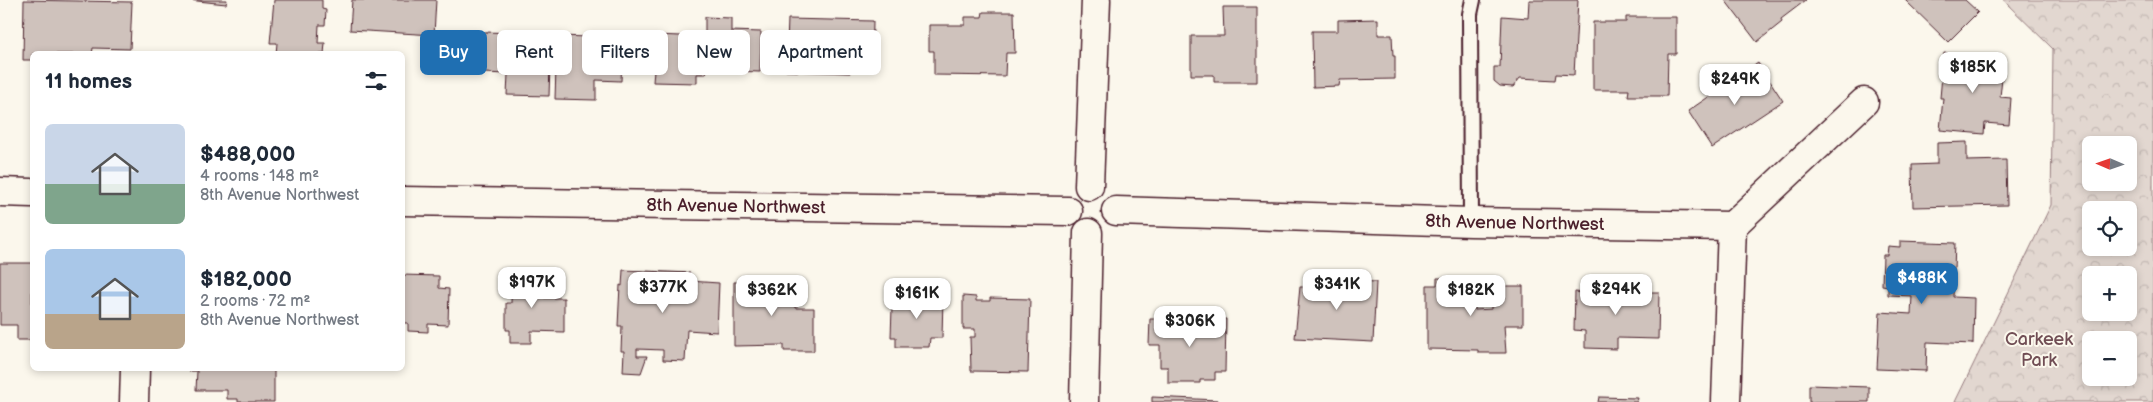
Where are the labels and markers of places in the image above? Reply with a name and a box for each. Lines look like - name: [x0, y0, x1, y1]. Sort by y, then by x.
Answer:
- pin: $185K: [1938, 52, 2008, 94]
- pin: $249K: [1700, 64, 1770, 106]
- pin: $488K: [1887, 262, 1957, 305]
- pin: $197K: [497, 266, 567, 309]
- pin: $341K: [1302, 268, 1372, 311]
- pin: $377K: [628, 272, 698, 314]
- pin: $362K: [737, 274, 807, 317]
- pin: $182K: [1436, 274, 1506, 317]
- pin: $294K: [1581, 274, 1651, 316]
- pin: $161K: [882, 278, 952, 320]
- pin: $306K: [1155, 306, 1225, 348]

